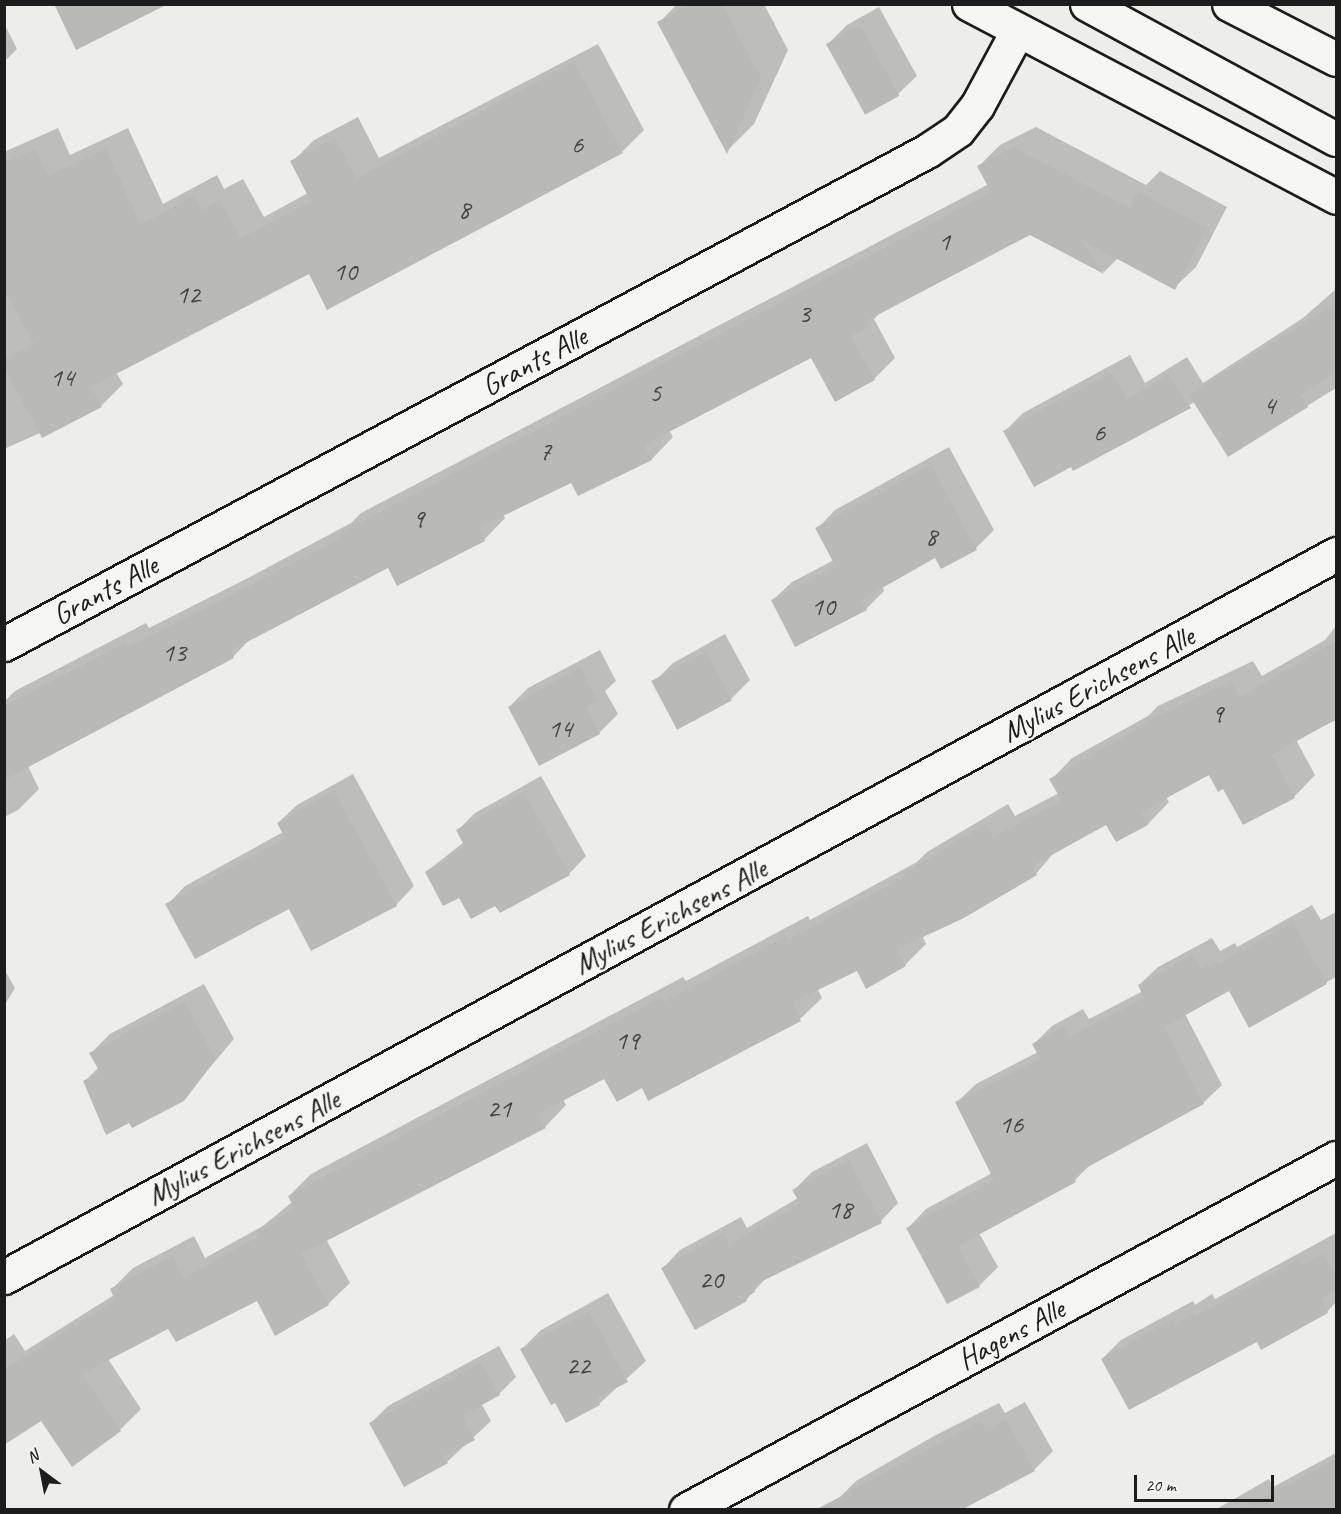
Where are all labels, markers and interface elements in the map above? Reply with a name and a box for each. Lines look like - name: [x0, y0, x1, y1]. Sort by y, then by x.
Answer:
- house number: 6: [571, 129, 583, 161]
- house number: 8: [458, 194, 470, 226]
- house number: 1: [938, 226, 950, 258]
- house number: 10: [333, 256, 357, 288]
- house number: 12: [176, 279, 200, 311]
- house number: 3: [798, 298, 810, 330]
- street label: Grants Alle: [475, 318, 593, 404]
- house number: 14: [50, 362, 74, 394]
- house number: 5: [649, 377, 661, 409]
- house number: 4: [1263, 390, 1275, 422]
- house number: 6: [1093, 417, 1105, 449]
- house number: 7: [539, 436, 551, 468]
- house number: 9: [412, 503, 424, 535]
- house number: 8: [925, 521, 937, 553]
- street label: Grants Alle: [46, 547, 164, 633]
- house number: 10: [811, 591, 835, 623]
- street label: Mylius Erichsens Alle: [995, 618, 1201, 750]
- house number: 13: [162, 637, 186, 669]
- house number: 9: [1211, 698, 1223, 730]
- house number: 14: [548, 713, 572, 745]
- street label: Mylius Erichsens Alle: [567, 850, 773, 982]
- house number: 19: [615, 1025, 639, 1057]
- street label: Mylius Erichsens Alle: [140, 1081, 346, 1213]
- house number: 21: [487, 1093, 511, 1125]
- house number: 16: [999, 1109, 1023, 1141]
- house number: 18: [828, 1194, 852, 1226]
- house number: 20: [699, 1264, 723, 1296]
- street label: Hagens Alle: [951, 1291, 1071, 1377]
- house number: 22: [566, 1350, 590, 1382]
- north arrow: [12, 1442, 72, 1502]
- text: N: [23, 1446, 42, 1468]
- scale bar: [1137, 1463, 1276, 1501]
- text: 20 m: [1145, 1474, 1176, 1496]

